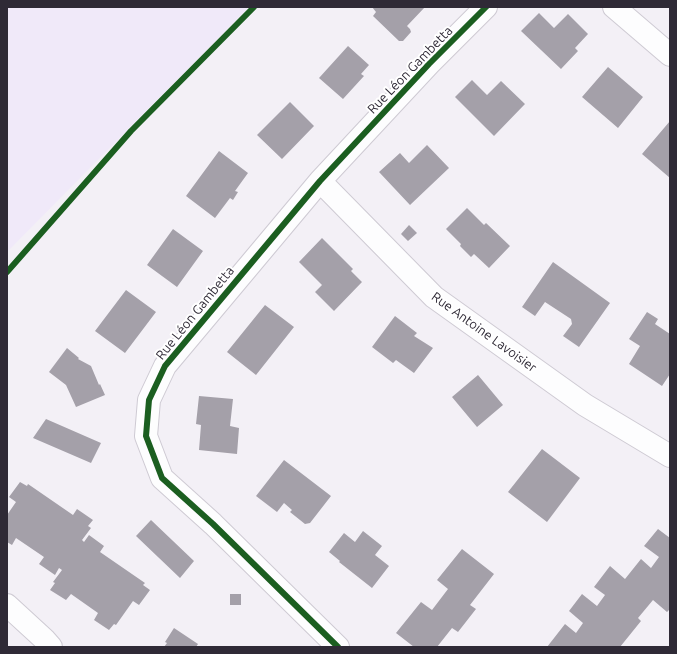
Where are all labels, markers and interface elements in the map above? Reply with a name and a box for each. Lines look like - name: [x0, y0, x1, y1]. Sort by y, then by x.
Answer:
- street label: Rue Léon Gambetta: [364, 23, 456, 117]
- street label: Rue Léon Gambetta: [153, 263, 237, 363]
- street label: Rue Antoine Lavoisier: [428, 289, 540, 375]

